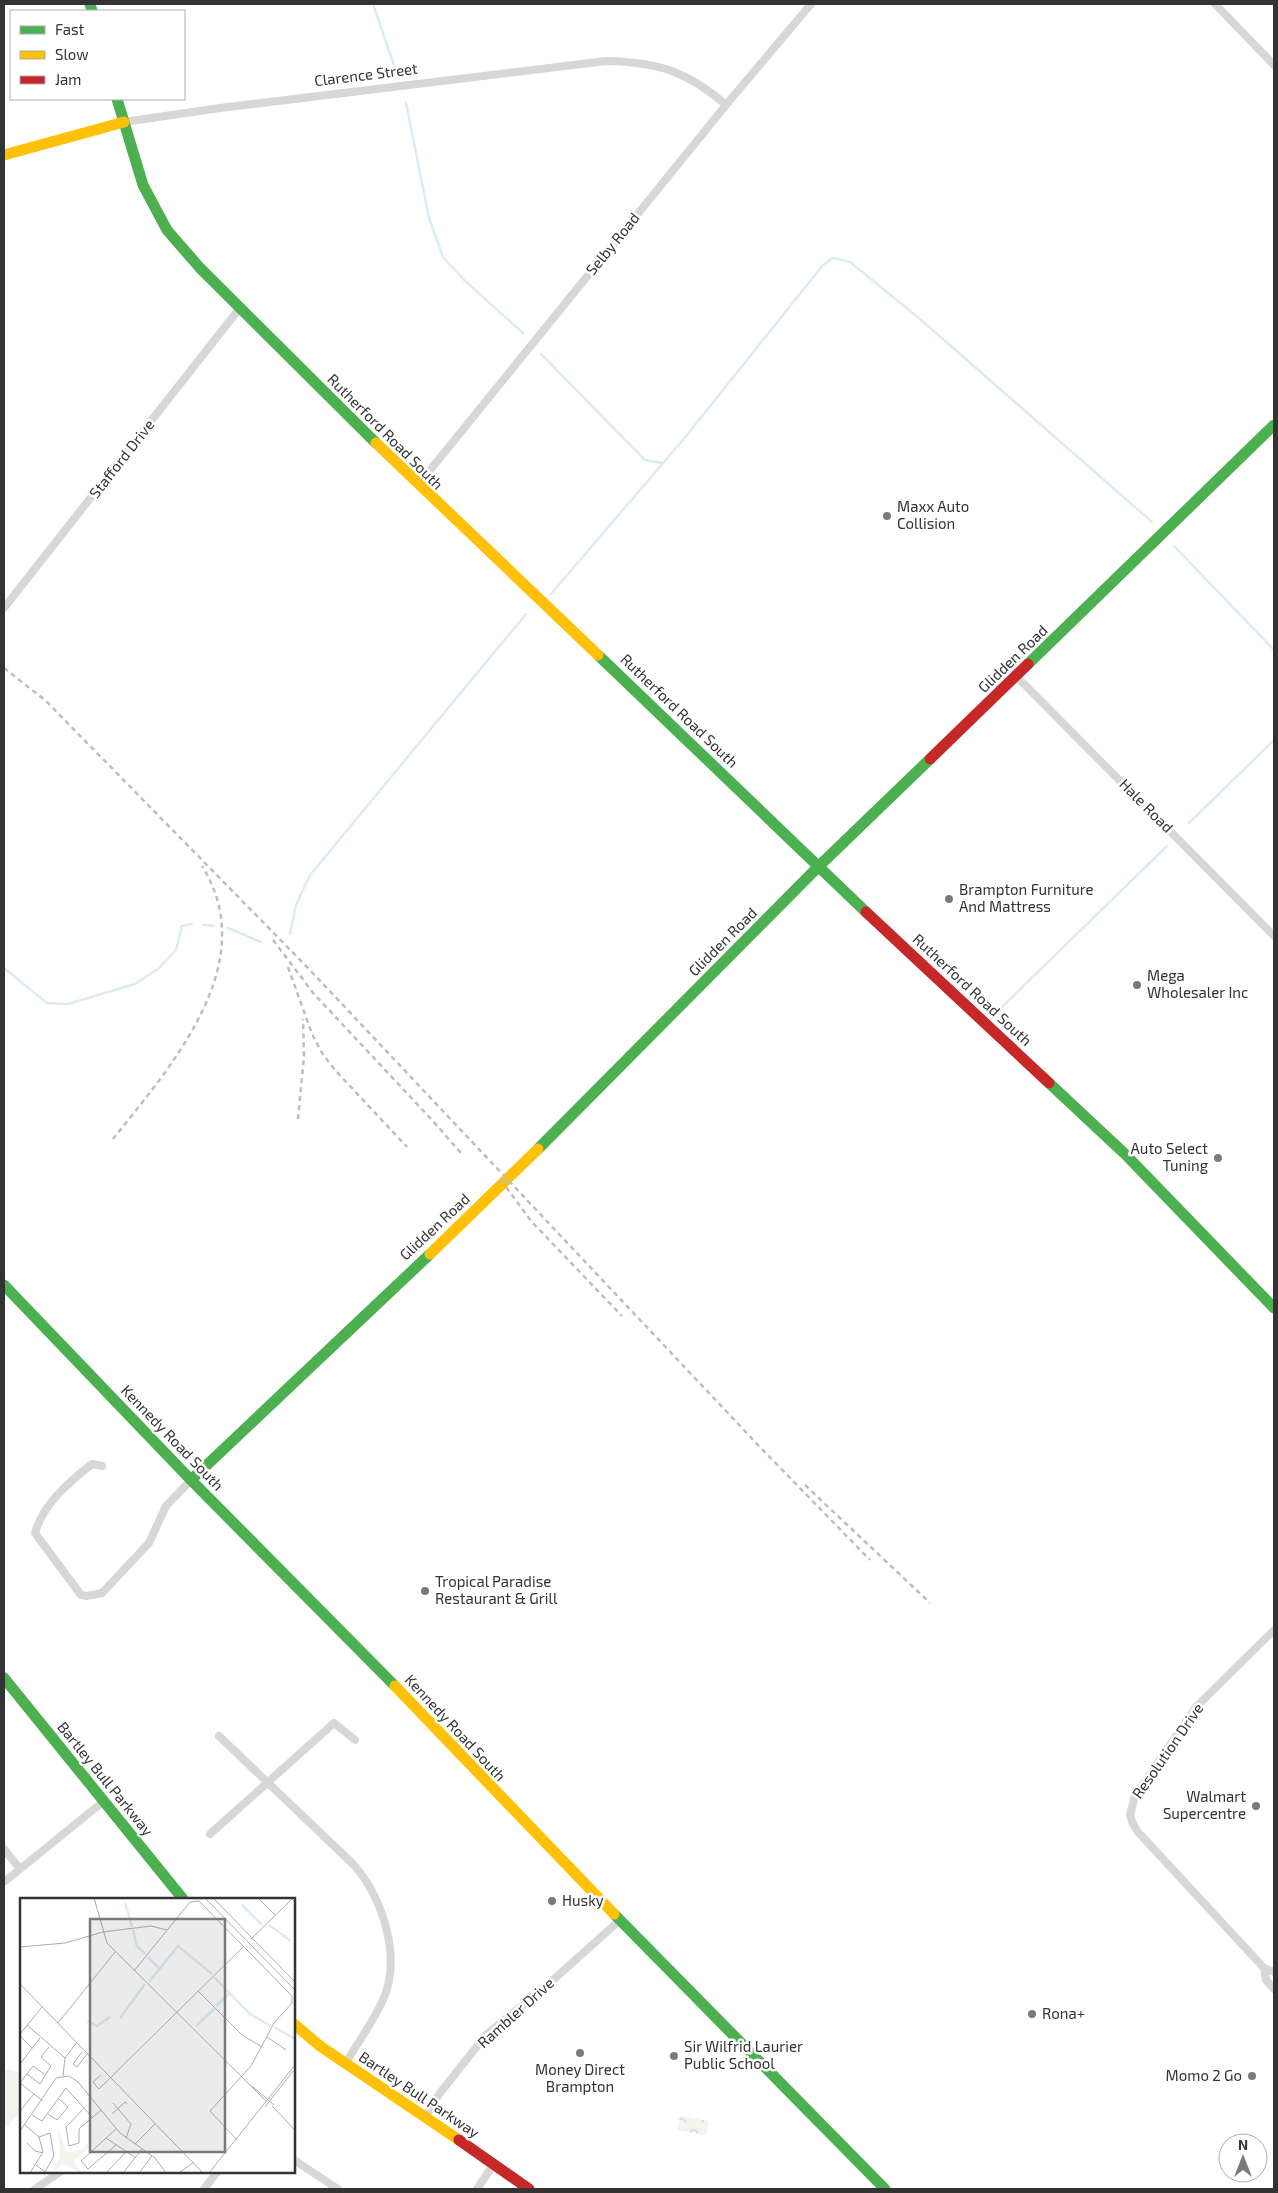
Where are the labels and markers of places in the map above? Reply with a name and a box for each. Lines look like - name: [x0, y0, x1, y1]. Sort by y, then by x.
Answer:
- place label: Maxx Auto Collision: [897, 497, 969, 532]
- marker: Maxx Auto Collision: [881, 510, 893, 522]
- place label: Brampton Furniture And Mattress: [959, 880, 1094, 915]
- marker: Brampton Furniture And Mattress: [943, 893, 955, 905]
- place label: Mega Wholesaler Inc: [1147, 966, 1248, 1001]
- marker: Mega Wholesaler Inc: [1131, 979, 1143, 991]
- place label: Auto Select Tuning: [1131, 1139, 1209, 1174]
- marker: Auto Select Tuning: [1212, 1152, 1224, 1164]
- place label: Tropical Paradise Restaurant & Grill: [435, 1572, 558, 1607]
- marker: Tropical Paradise Restaurant & Grill: [419, 1585, 431, 1597]
- place label: Walmart Supercentre: [1163, 1787, 1246, 1822]
- marker: Walmart Supercentre: [1250, 1800, 1262, 1812]
- place label: Husky: [562, 1891, 604, 1909]
- marker: Husky: [546, 1895, 558, 1907]
- place label: Rona+: [1042, 2004, 1085, 2022]
- marker: Rona+: [1026, 2008, 1038, 2020]
- place label: Sir Wilfrid Laurier Public School: [684, 2037, 803, 2072]
- marker: Money Direct Brampton: [574, 2047, 586, 2059]
- marker: Sir Wilfrid Laurier Public School: [668, 2050, 680, 2062]
- place label: Money Direct Brampton: [535, 2060, 625, 2095]
- place label: Momo 2 Go: [1166, 2066, 1242, 2084]
- marker: Momo 2 Go: [1246, 2070, 1258, 2082]

